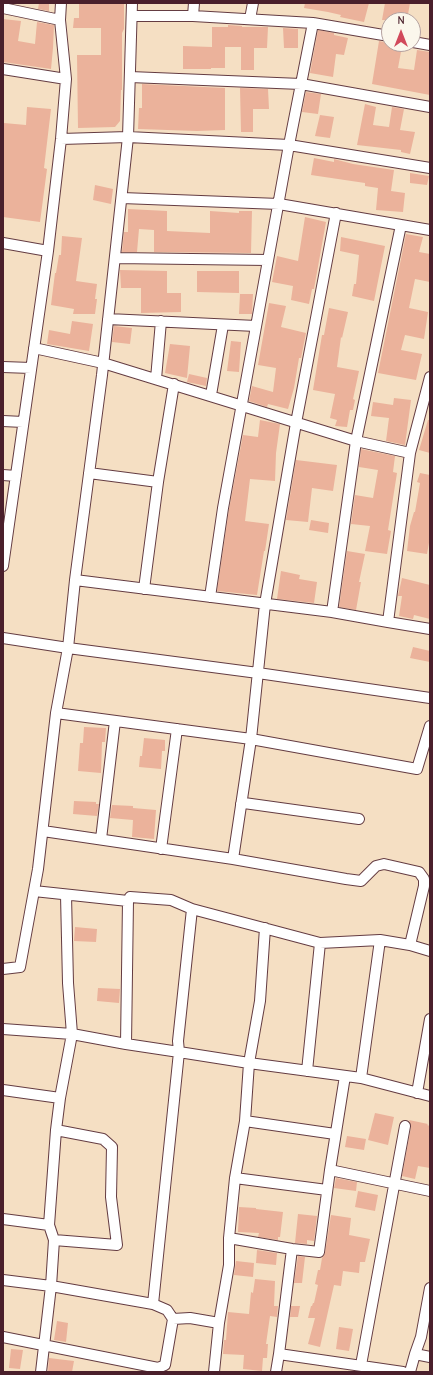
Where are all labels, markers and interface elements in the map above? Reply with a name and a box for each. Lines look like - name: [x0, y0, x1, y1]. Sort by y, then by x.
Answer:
- north arrow: [381, 12, 421, 52]
- text: N: [397, 14, 405, 27]

